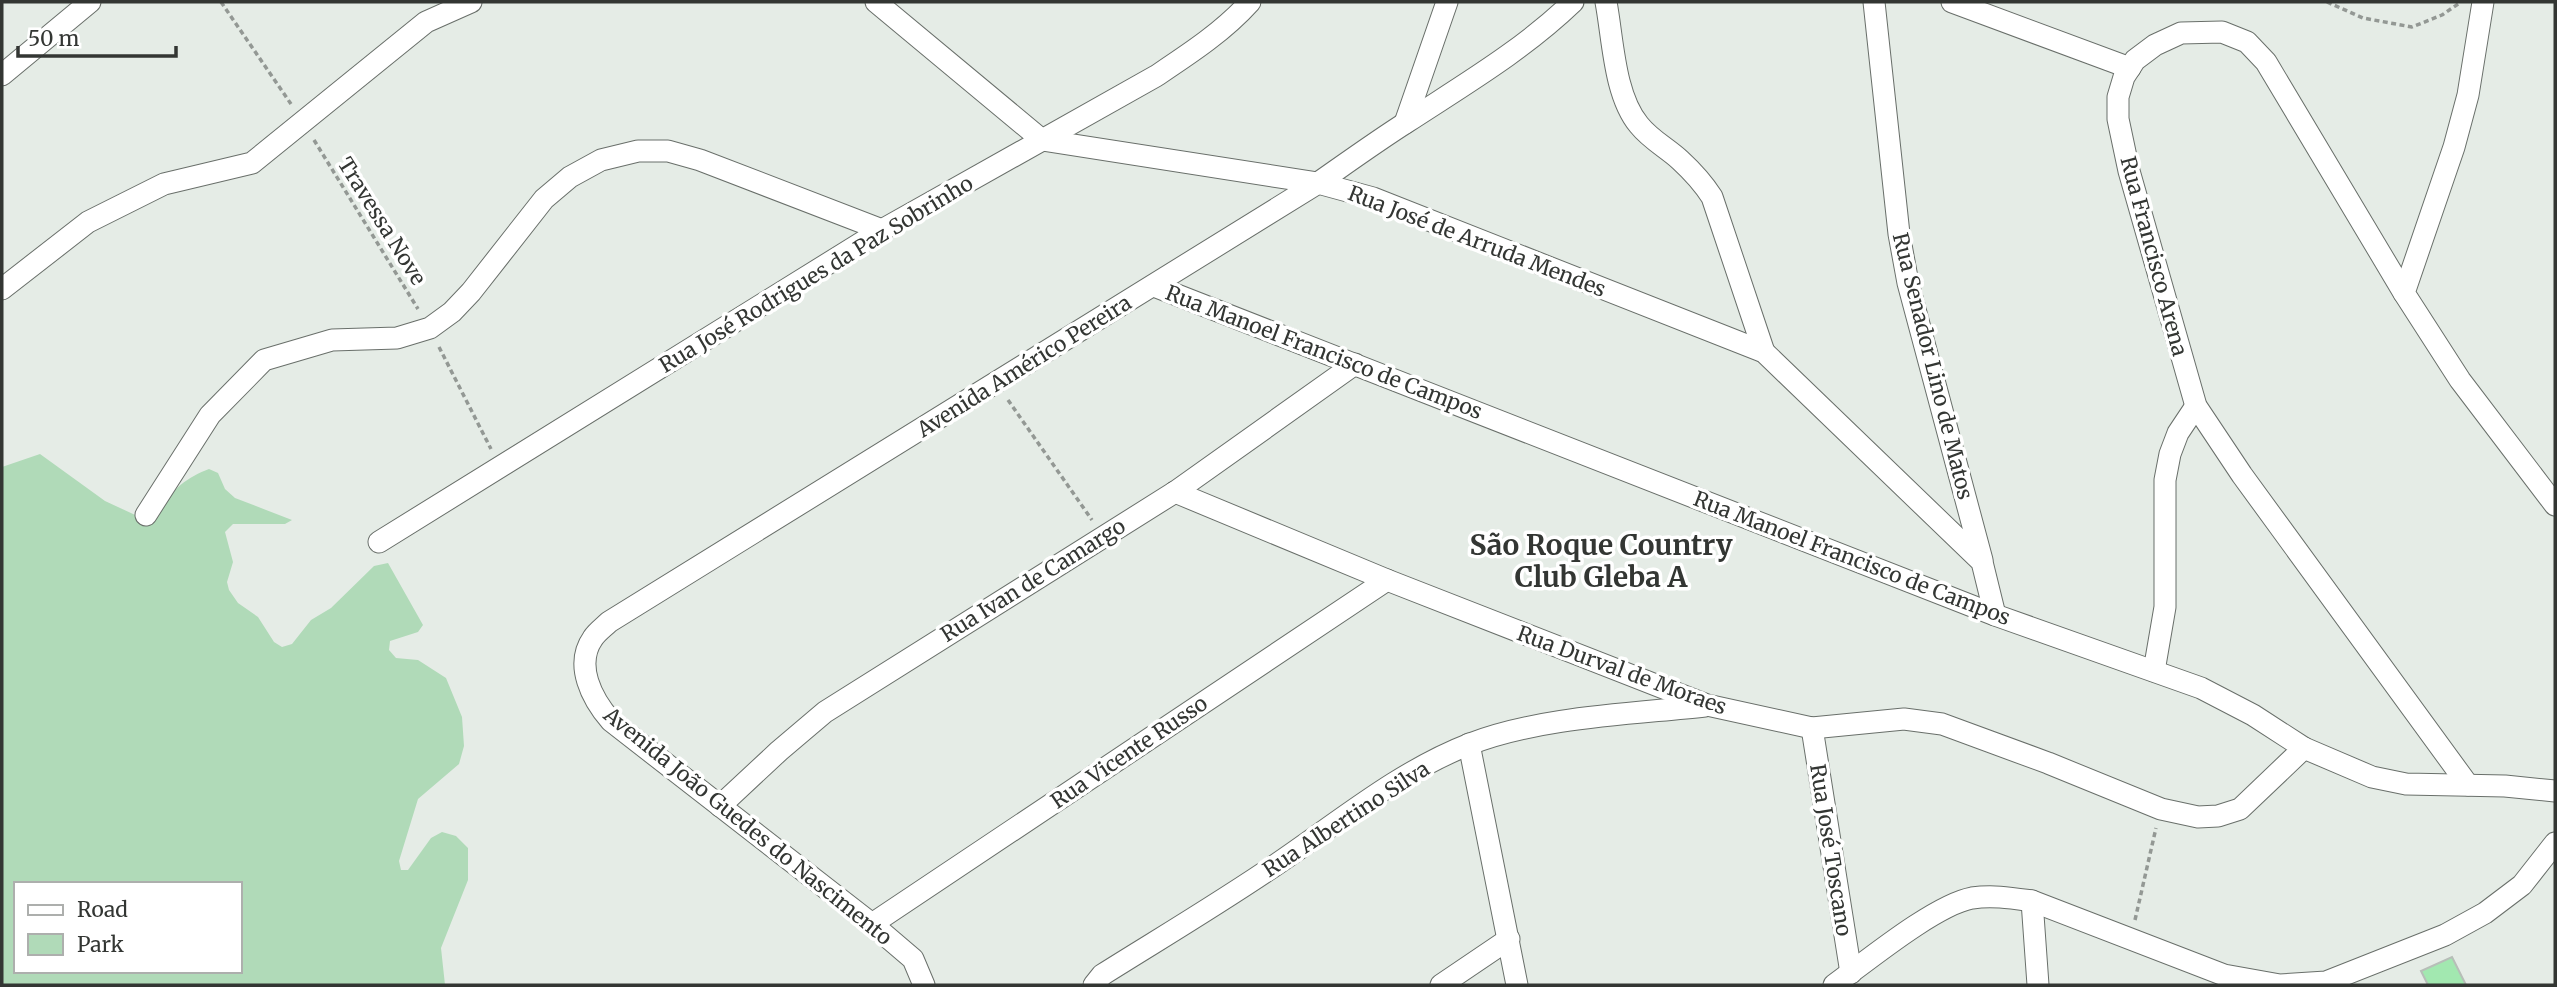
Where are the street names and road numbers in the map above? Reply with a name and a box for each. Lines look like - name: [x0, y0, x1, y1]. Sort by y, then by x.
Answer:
- street label: Travessa Nove: [332, 152, 432, 290]
- street label: Rua Francisco Arena: [2114, 153, 2194, 359]
- street label: Rua José Rodrigues da Paz Sobrinho: [654, 169, 978, 379]
- street label: Rua José de Arruda Mendes: [1344, 179, 1610, 303]
- street label: Rua Senador Lino de Matos: [1887, 230, 1979, 502]
- street label: Rua Manoel Francisco de Campos: [1162, 279, 1486, 425]
- street label: Avenida Américo Pereira: [911, 289, 1136, 444]
- street label: Rua Manoel Francisco de Campos: [1690, 485, 2014, 631]
- street label: Rua Ivan de Camargo: [936, 512, 1130, 648]
- street label: Rua Durval de Moraes: [1514, 620, 1730, 720]
- street label: Rua Vicente Russo: [1046, 690, 1212, 814]
- street label: Avenida João Guedes do Nascimento: [598, 701, 898, 951]
- street label: Rua Albertino Silva: [1258, 755, 1434, 883]
- street label: Rua José Toscano: [1804, 762, 1858, 938]

